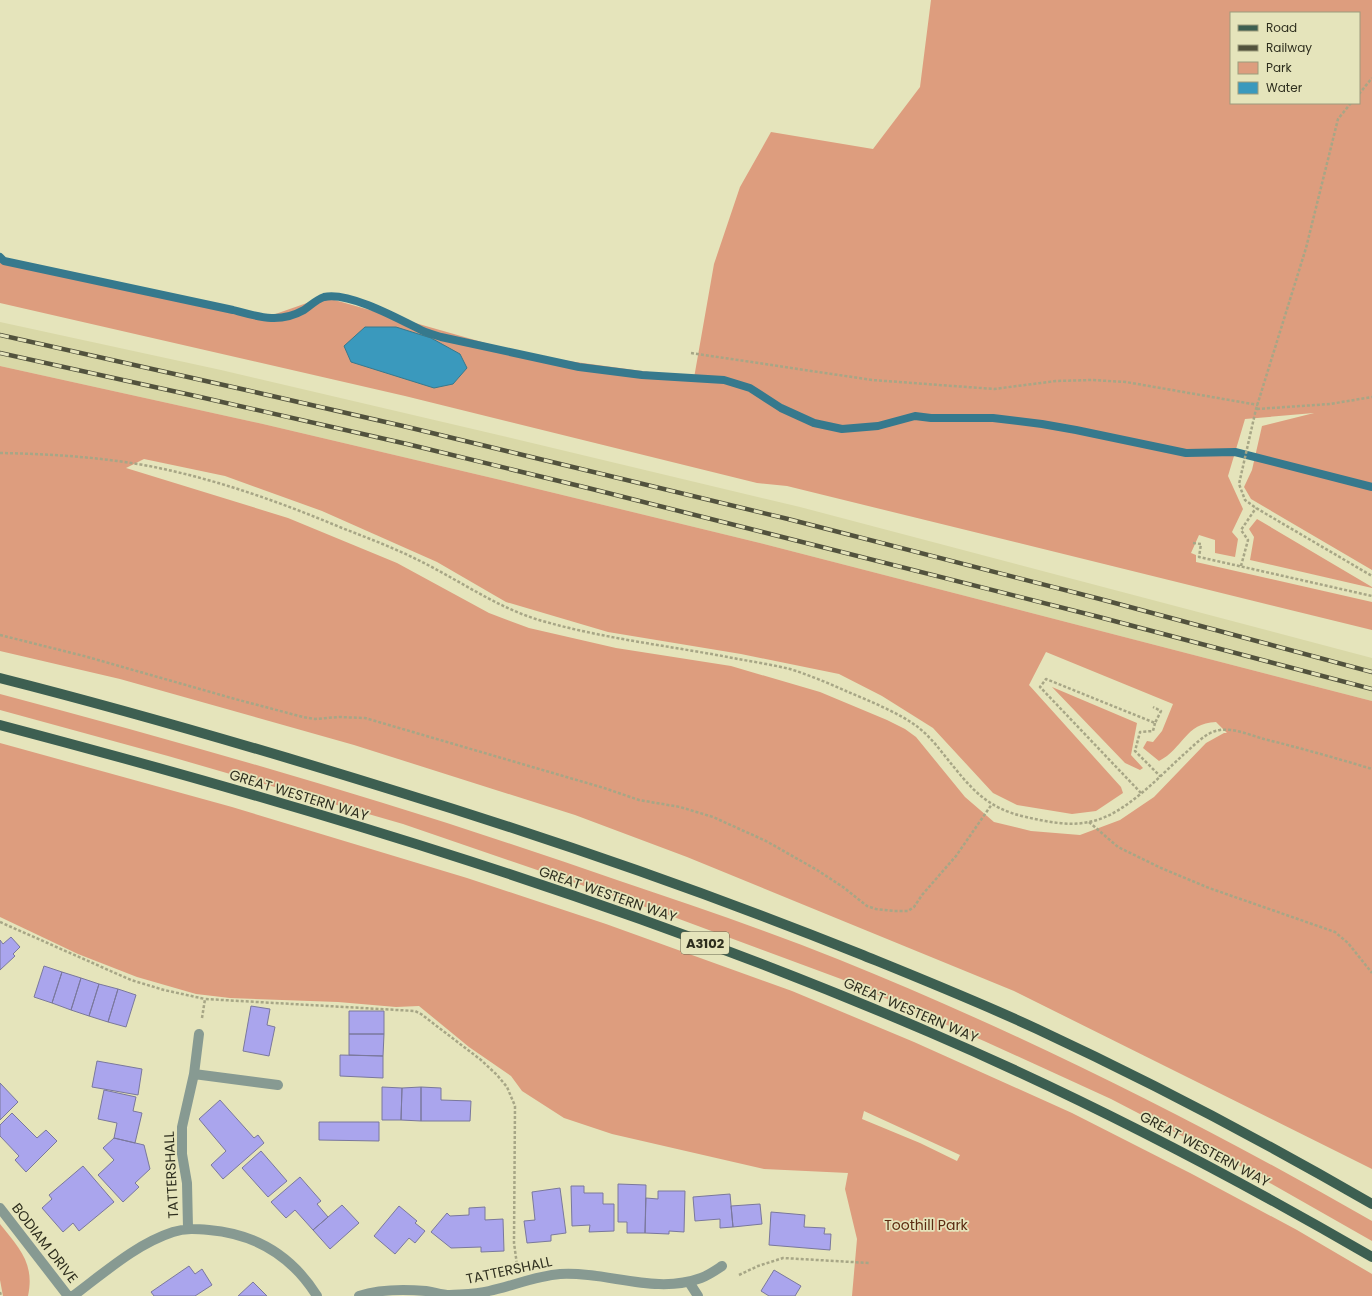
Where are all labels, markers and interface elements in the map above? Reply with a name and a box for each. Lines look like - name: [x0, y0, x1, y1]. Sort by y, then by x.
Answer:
- legend: [1230, 12, 1360, 104]
- text: Road: [1266, 19, 1297, 36]
- text: Railway: [1266, 39, 1312, 56]
- text: Park: [1266, 59, 1293, 76]
- text: Water: [1266, 79, 1303, 96]
- street label: GREAT WESTERN WAY: [227, 764, 371, 826]
- street label: GREAT WESTERN WAY: [536, 861, 680, 927]
- road number: A3102: [681, 932, 729, 954]
- street label: GREAT WESTERN WAY: [841, 973, 981, 1047]
- street label: GREAT WESTERN WAY: [1136, 1106, 1274, 1192]
- street label: TATTERSHALL: [159, 1131, 183, 1219]
- street label: BODIAM DRIVE: [7, 1199, 83, 1287]
- park label: Toothill Park: [884, 1215, 969, 1235]
- street label: TATTERSHALL: [464, 1251, 554, 1289]

